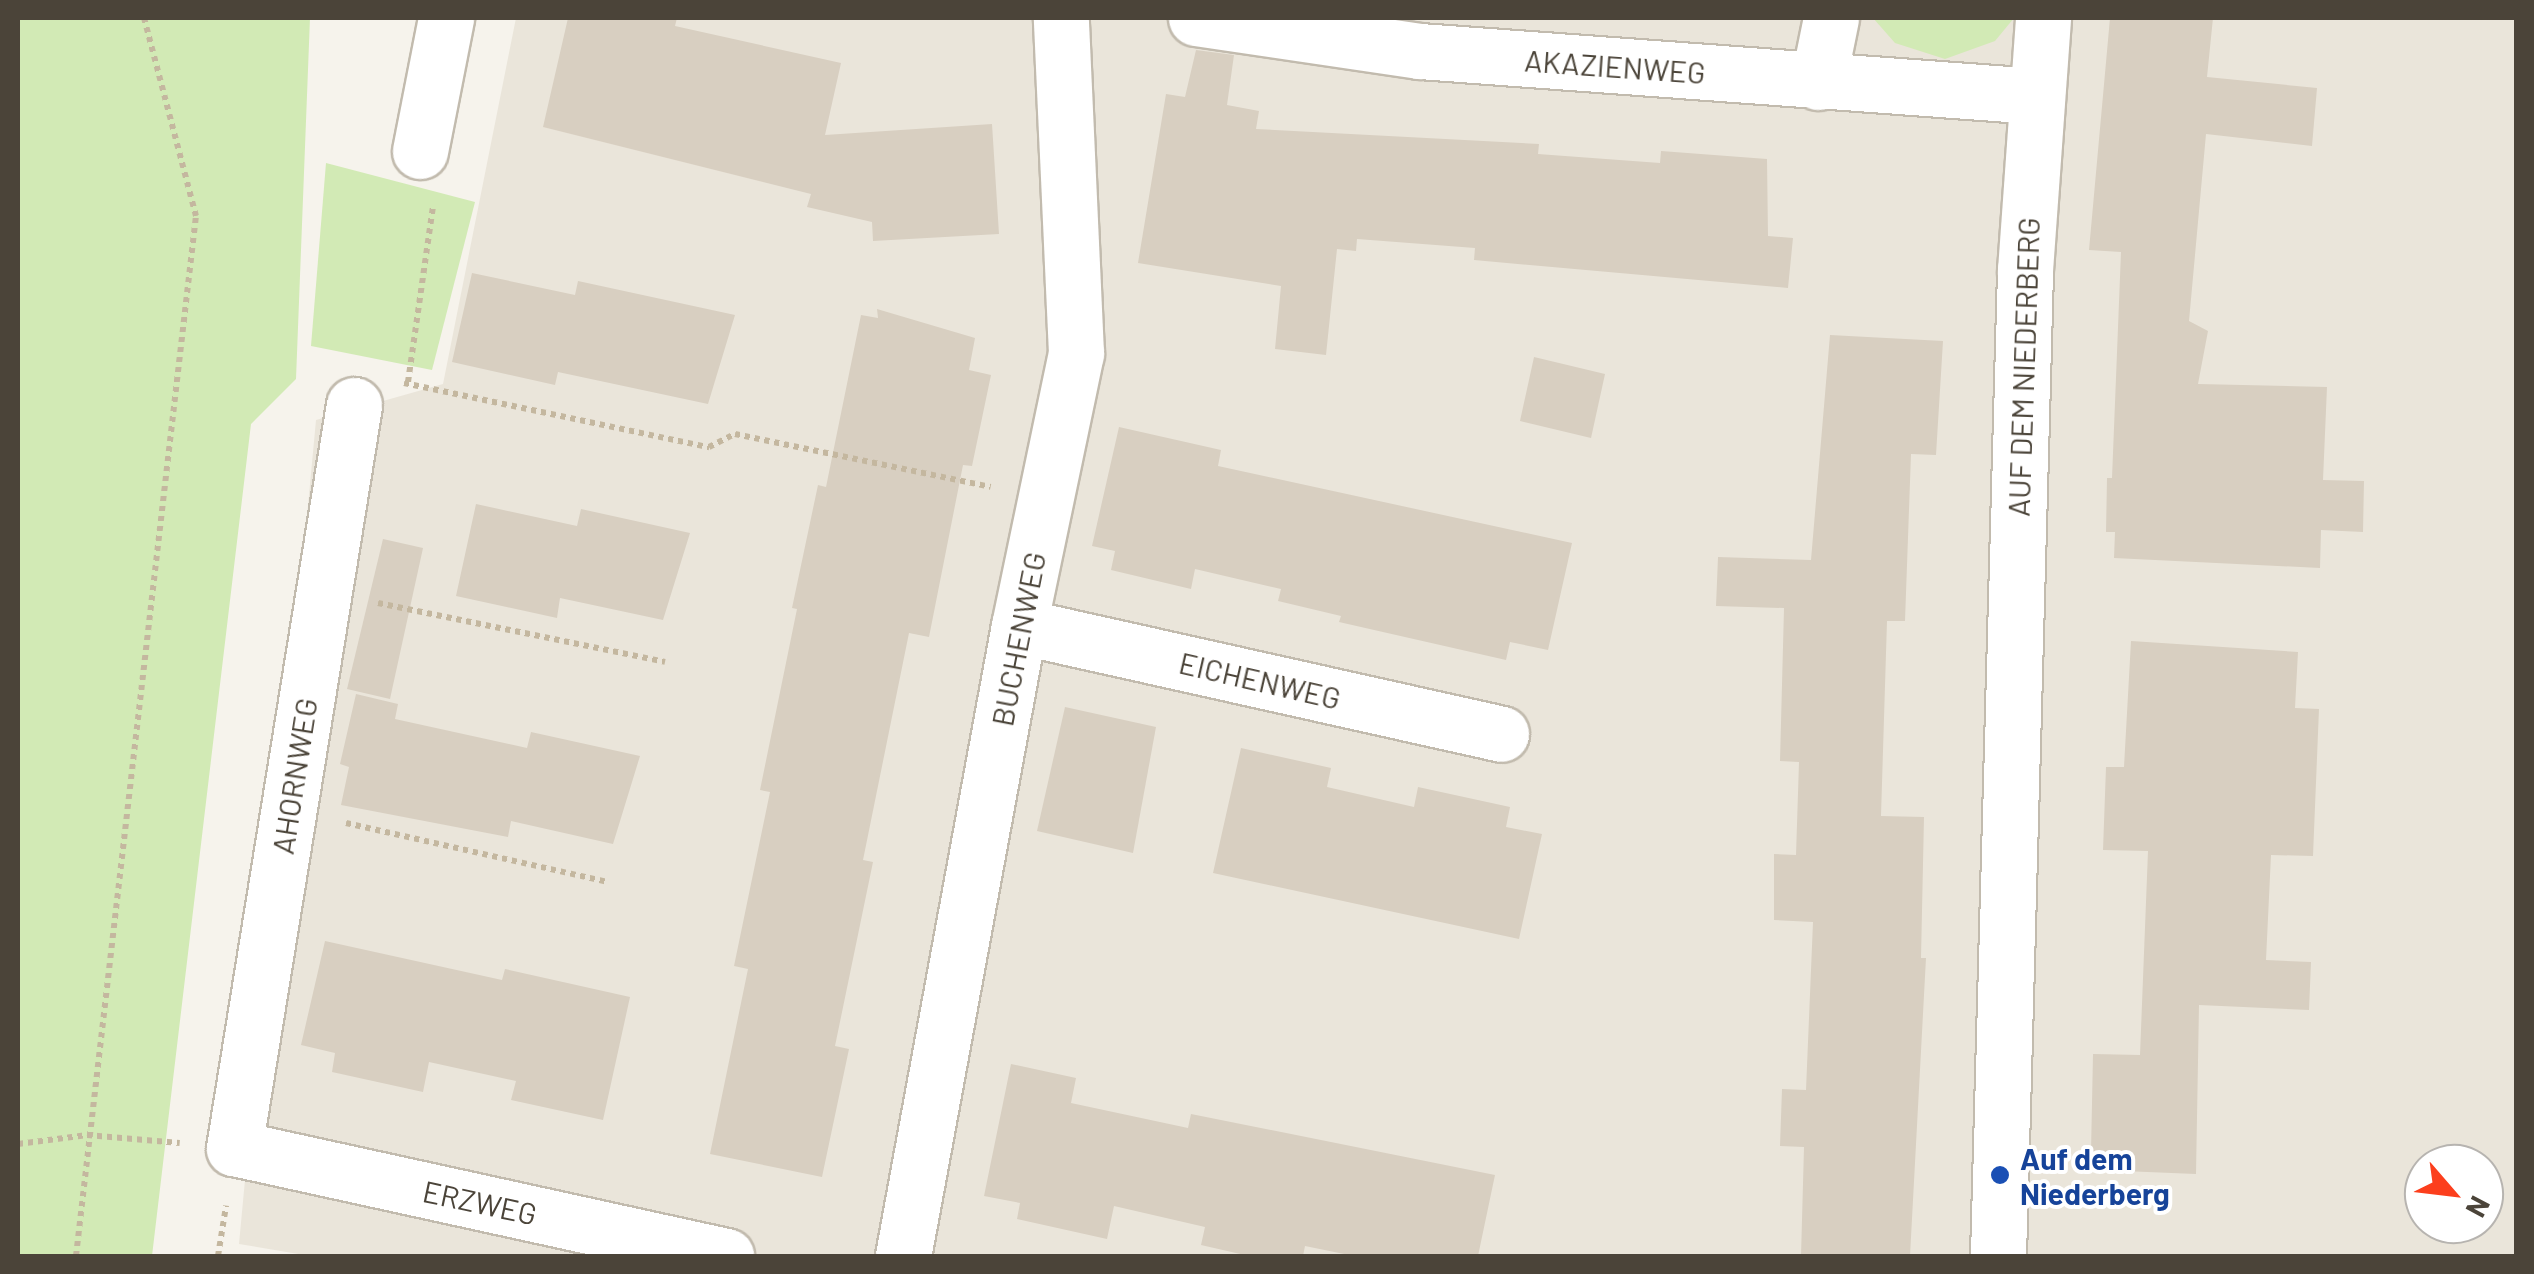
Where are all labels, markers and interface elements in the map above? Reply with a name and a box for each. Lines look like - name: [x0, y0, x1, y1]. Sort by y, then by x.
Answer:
- street label: AKAZIENWEG: [1523, 42, 1707, 90]
- street label: AUF DEM NIEDERBERG: [2000, 217, 2046, 517]
- street label: BUCHENWEG: [983, 549, 1053, 729]
- street label: EICHENWEG: [1176, 644, 1344, 716]
- street label: AHORNWEG: [264, 695, 324, 857]
- place label: Auf dem Niederberg: [2020, 1140, 2170, 1210]
- north arrow: [2404, 1144, 2504, 1244]
- marker: Auf dem Niederberg: [1989, 1164, 2011, 1186]
- street label: ERZWEG: [420, 1172, 540, 1232]
- text: N: [2459, 1191, 2498, 1223]

